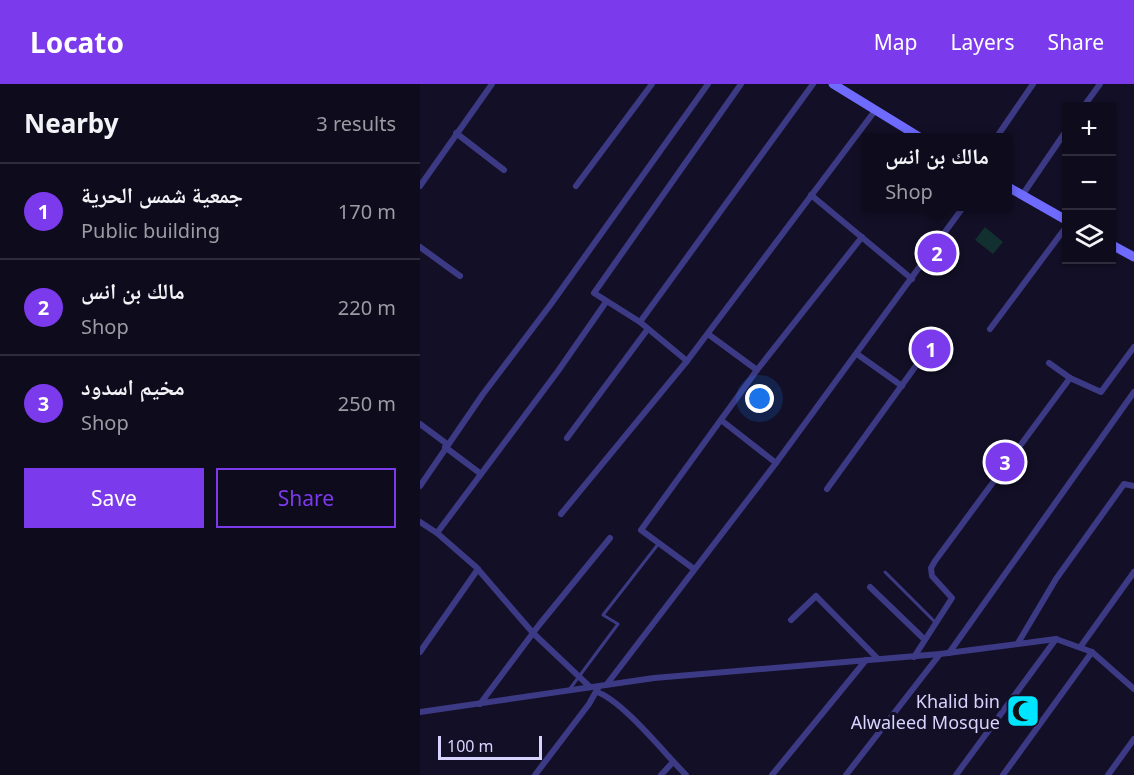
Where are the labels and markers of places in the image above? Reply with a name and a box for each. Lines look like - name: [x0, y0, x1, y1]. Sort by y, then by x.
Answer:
- pin: 2: [918, 230, 956, 276]
- pin: 1: [912, 326, 950, 372]
- pin: 3: [986, 440, 1024, 484]
- place label: Khalid bin Alwaleed Mosque: [851, 689, 1000, 734]
- mosque icon: Khalid bin Alwaleed Mosque: [1005, 693, 1041, 729]

